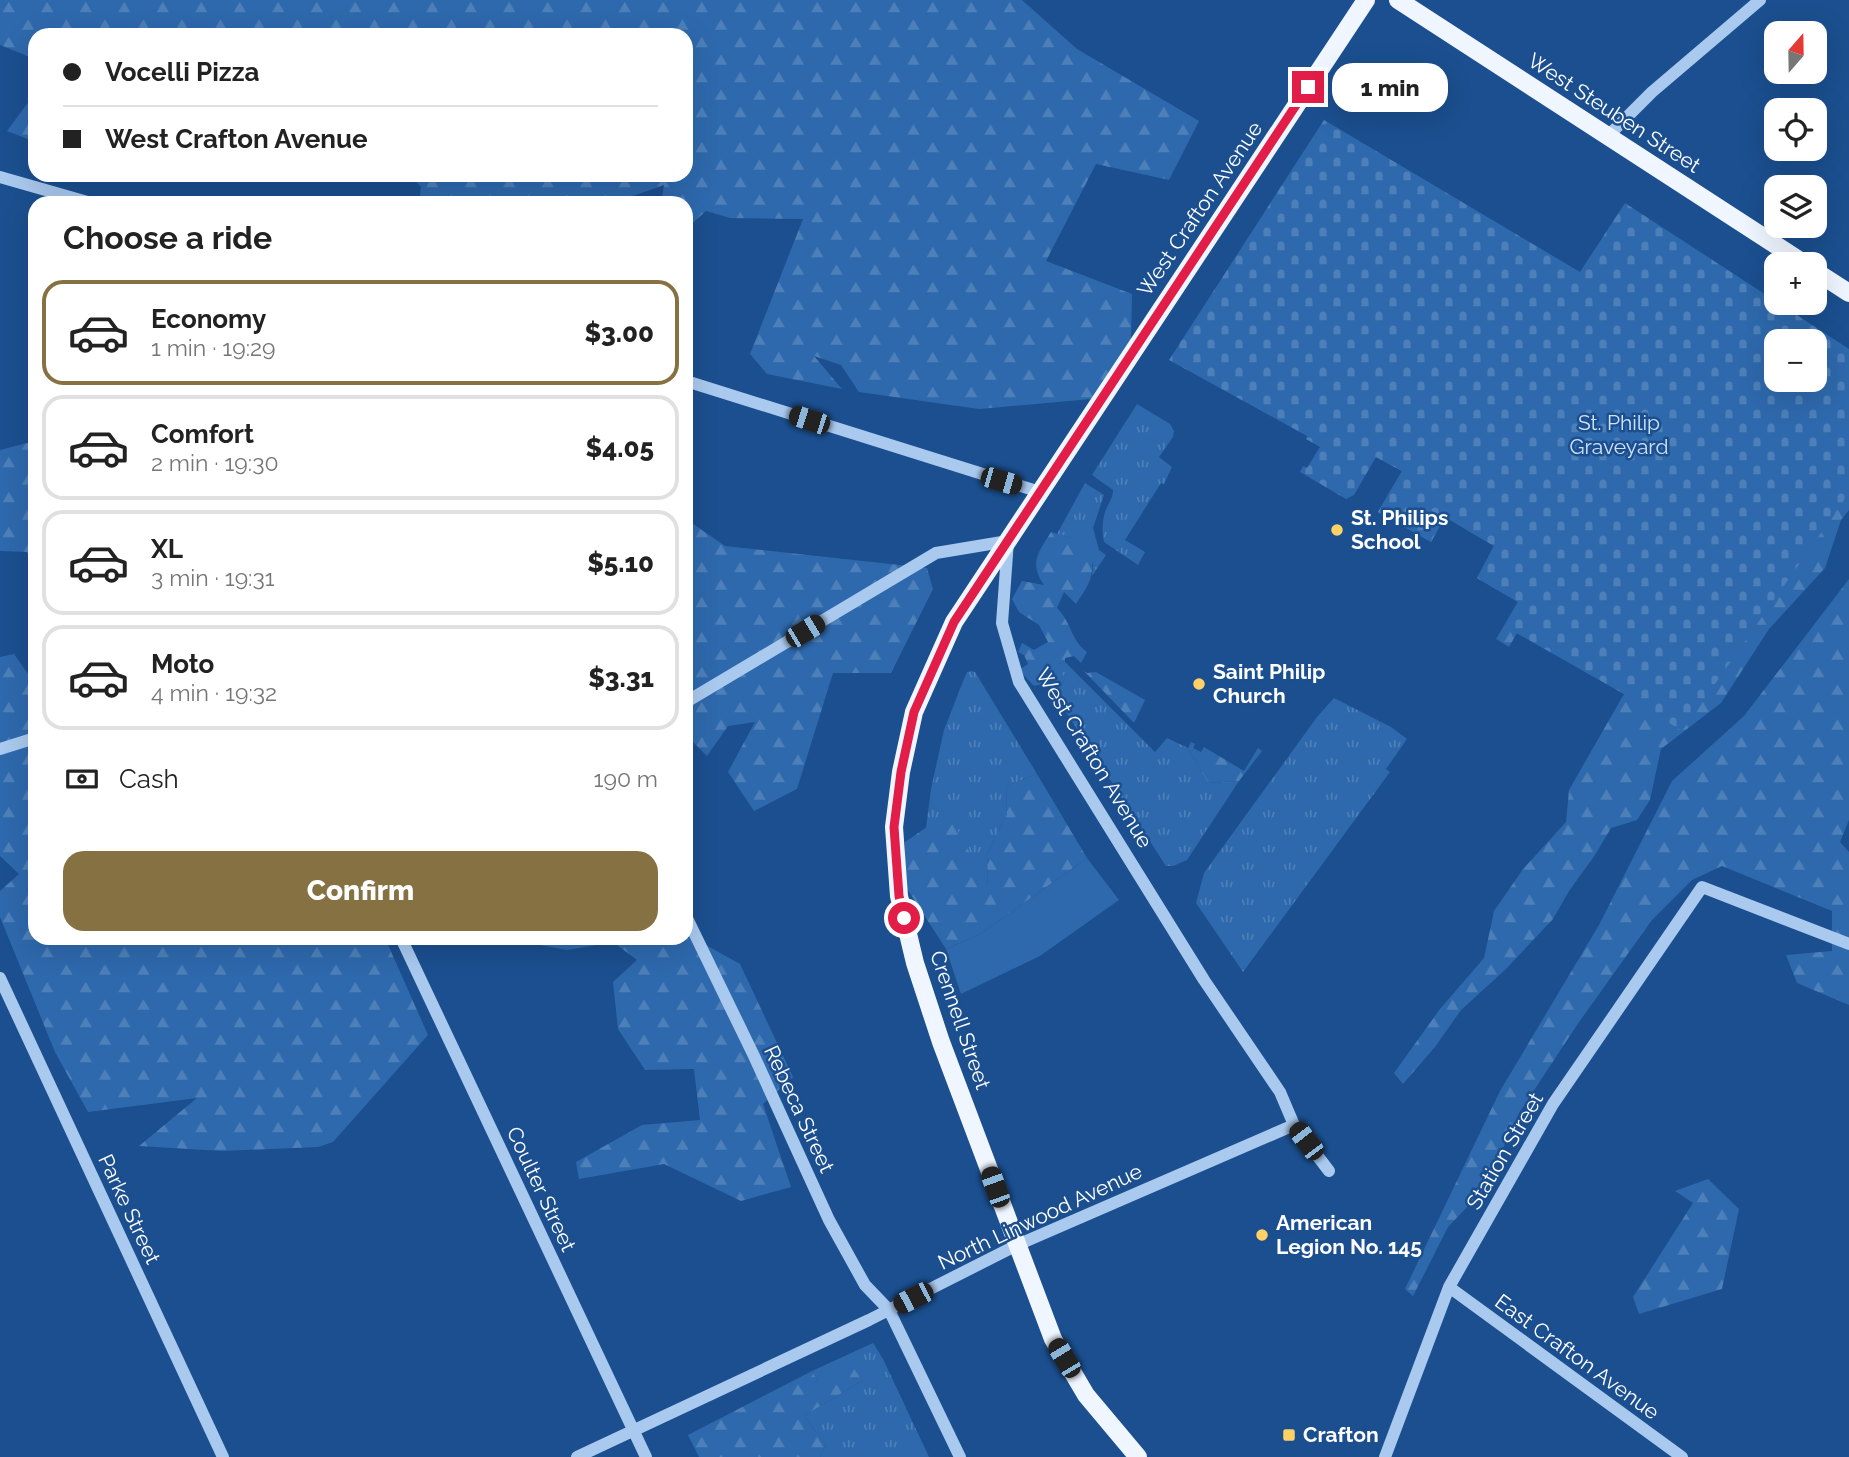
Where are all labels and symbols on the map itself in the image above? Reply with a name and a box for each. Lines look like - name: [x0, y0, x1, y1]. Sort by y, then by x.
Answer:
- north arrow: [1764, 21, 1827, 84]
- street label: West Steuben Street: [1523, 47, 1705, 178]
- callout: 1 min: [1332, 62, 1448, 112]
- route end: [1292, 71, 1324, 103]
- street label: West Crafton Avenue: [1132, 117, 1267, 301]
- car: [786, 404, 833, 436]
- park label: St. Philip Graveyard: [1570, 410, 1668, 459]
- car: [978, 465, 1025, 497]
- place label: St. Philips School: [1351, 505, 1448, 554]
- marker: St. Philips School: [1329, 522, 1345, 538]
- car: [782, 611, 829, 651]
- place label: Saint Philip Church: [1213, 659, 1325, 708]
- street label: West Crafton Avenue: [1031, 663, 1158, 852]
- marker: Saint Philip Church: [1191, 676, 1207, 692]
- route start: [888, 902, 920, 934]
- street label: Crennell Street: [925, 947, 996, 1092]
- street label: Rebeca Street: [759, 1041, 840, 1176]
- street label: Station Street: [1461, 1088, 1548, 1214]
- car: [1285, 1118, 1328, 1164]
- street label: Coulter Street: [502, 1122, 581, 1255]
- street label: Parke Street: [93, 1150, 166, 1268]
- street label: North Linwood Avenue: [934, 1158, 1146, 1275]
- car: [978, 1164, 1013, 1210]
- place label: American Legion No. 145: [1276, 1210, 1422, 1259]
- marker: American Legion No. 145: [1254, 1227, 1270, 1243]
- car: [890, 1279, 937, 1317]
- street label: East Crafton Avenue: [1490, 1289, 1664, 1425]
- car: [1045, 1335, 1084, 1381]
- place label: Crafton: [1303, 1422, 1379, 1447]
- marker: Crafton: [1281, 1427, 1297, 1443]

